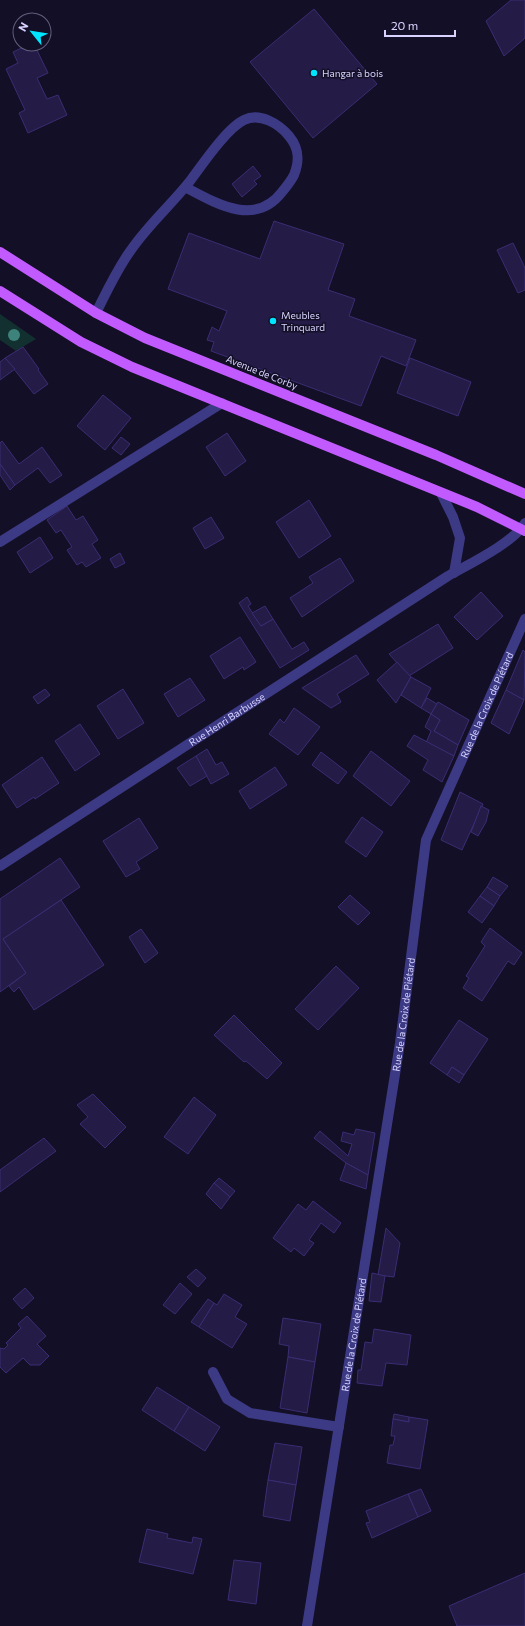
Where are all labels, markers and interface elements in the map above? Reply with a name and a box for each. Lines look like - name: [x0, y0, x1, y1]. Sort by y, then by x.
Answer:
- north arrow: [12, 12, 52, 52]
- scale bar: [385, 12, 455, 38]
- text: 20 m: [391, 18, 418, 32]
- text: N: [15, 20, 31, 34]
- place label: Hangar à bois: [322, 67, 384, 79]
- marker: Hangar à bois: [309, 68, 319, 78]
- place label: Meubles Trinquard: [281, 309, 325, 333]
- marker: Meubles Trinquard: [268, 316, 278, 326]
- street label: Avenue de Corby: [225, 352, 299, 392]
- street label: Rue de la Croix de Piétard: [458, 650, 515, 760]
- street label: Rue Henri Barbusse: [186, 690, 267, 748]
- street label: Rue de la Croix de Piétard: [390, 957, 417, 1072]
- street label: Rue de la Croix de Piétard: [339, 1277, 368, 1392]

